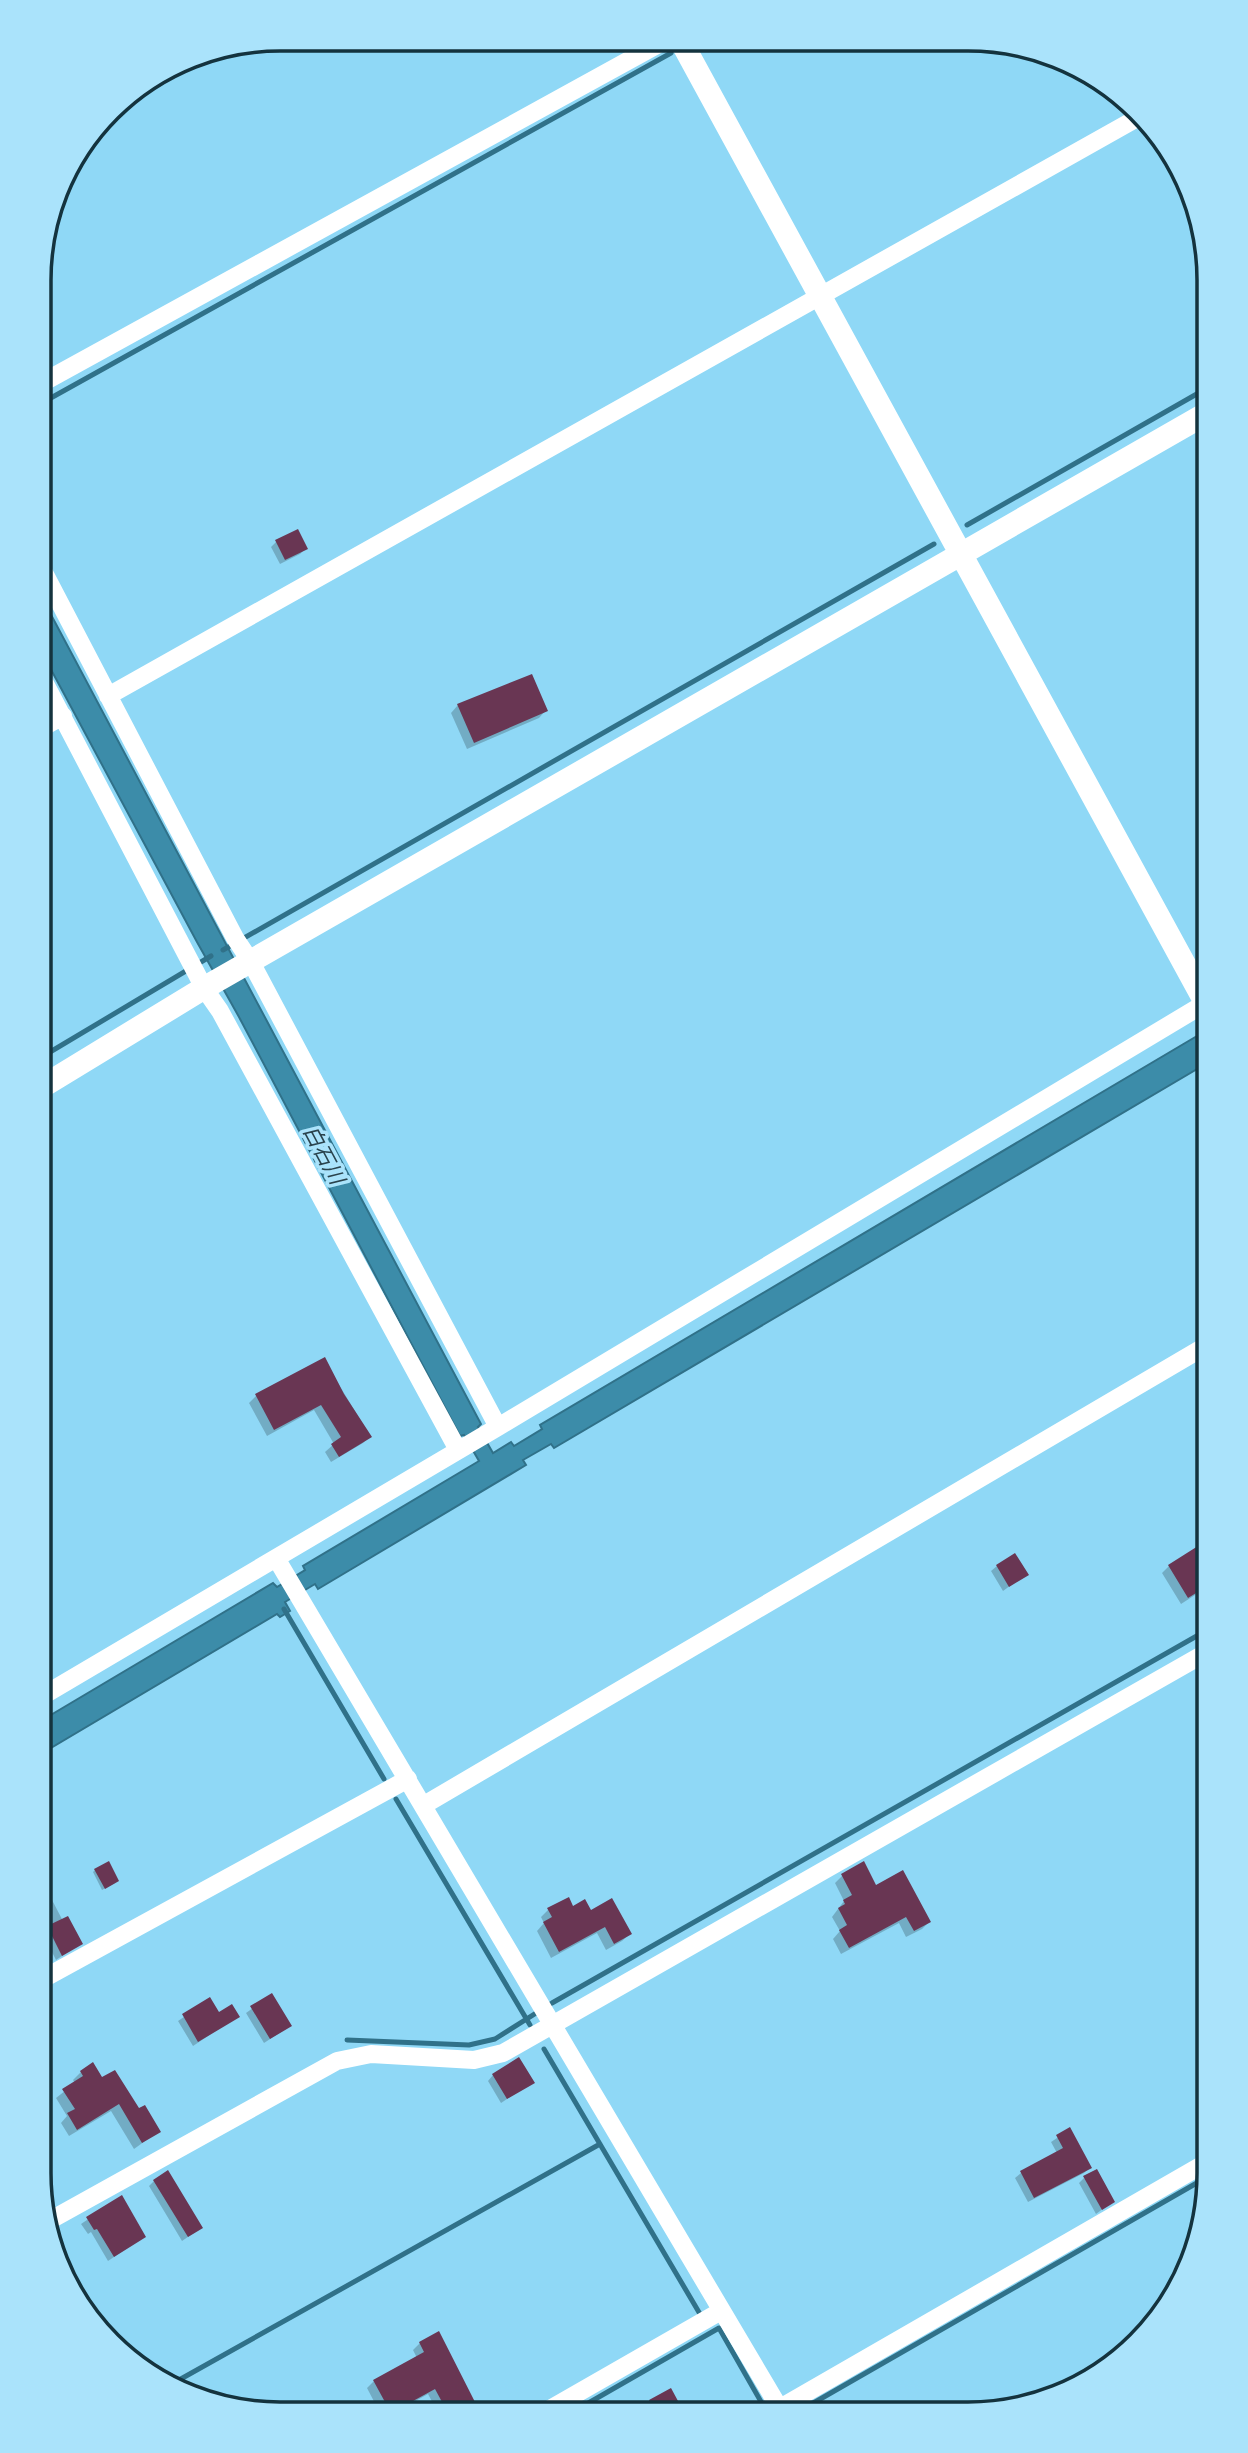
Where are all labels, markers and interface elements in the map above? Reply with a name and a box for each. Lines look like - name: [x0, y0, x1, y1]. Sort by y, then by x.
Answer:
- water label: 白石川: [299, 1120, 352, 1189]

